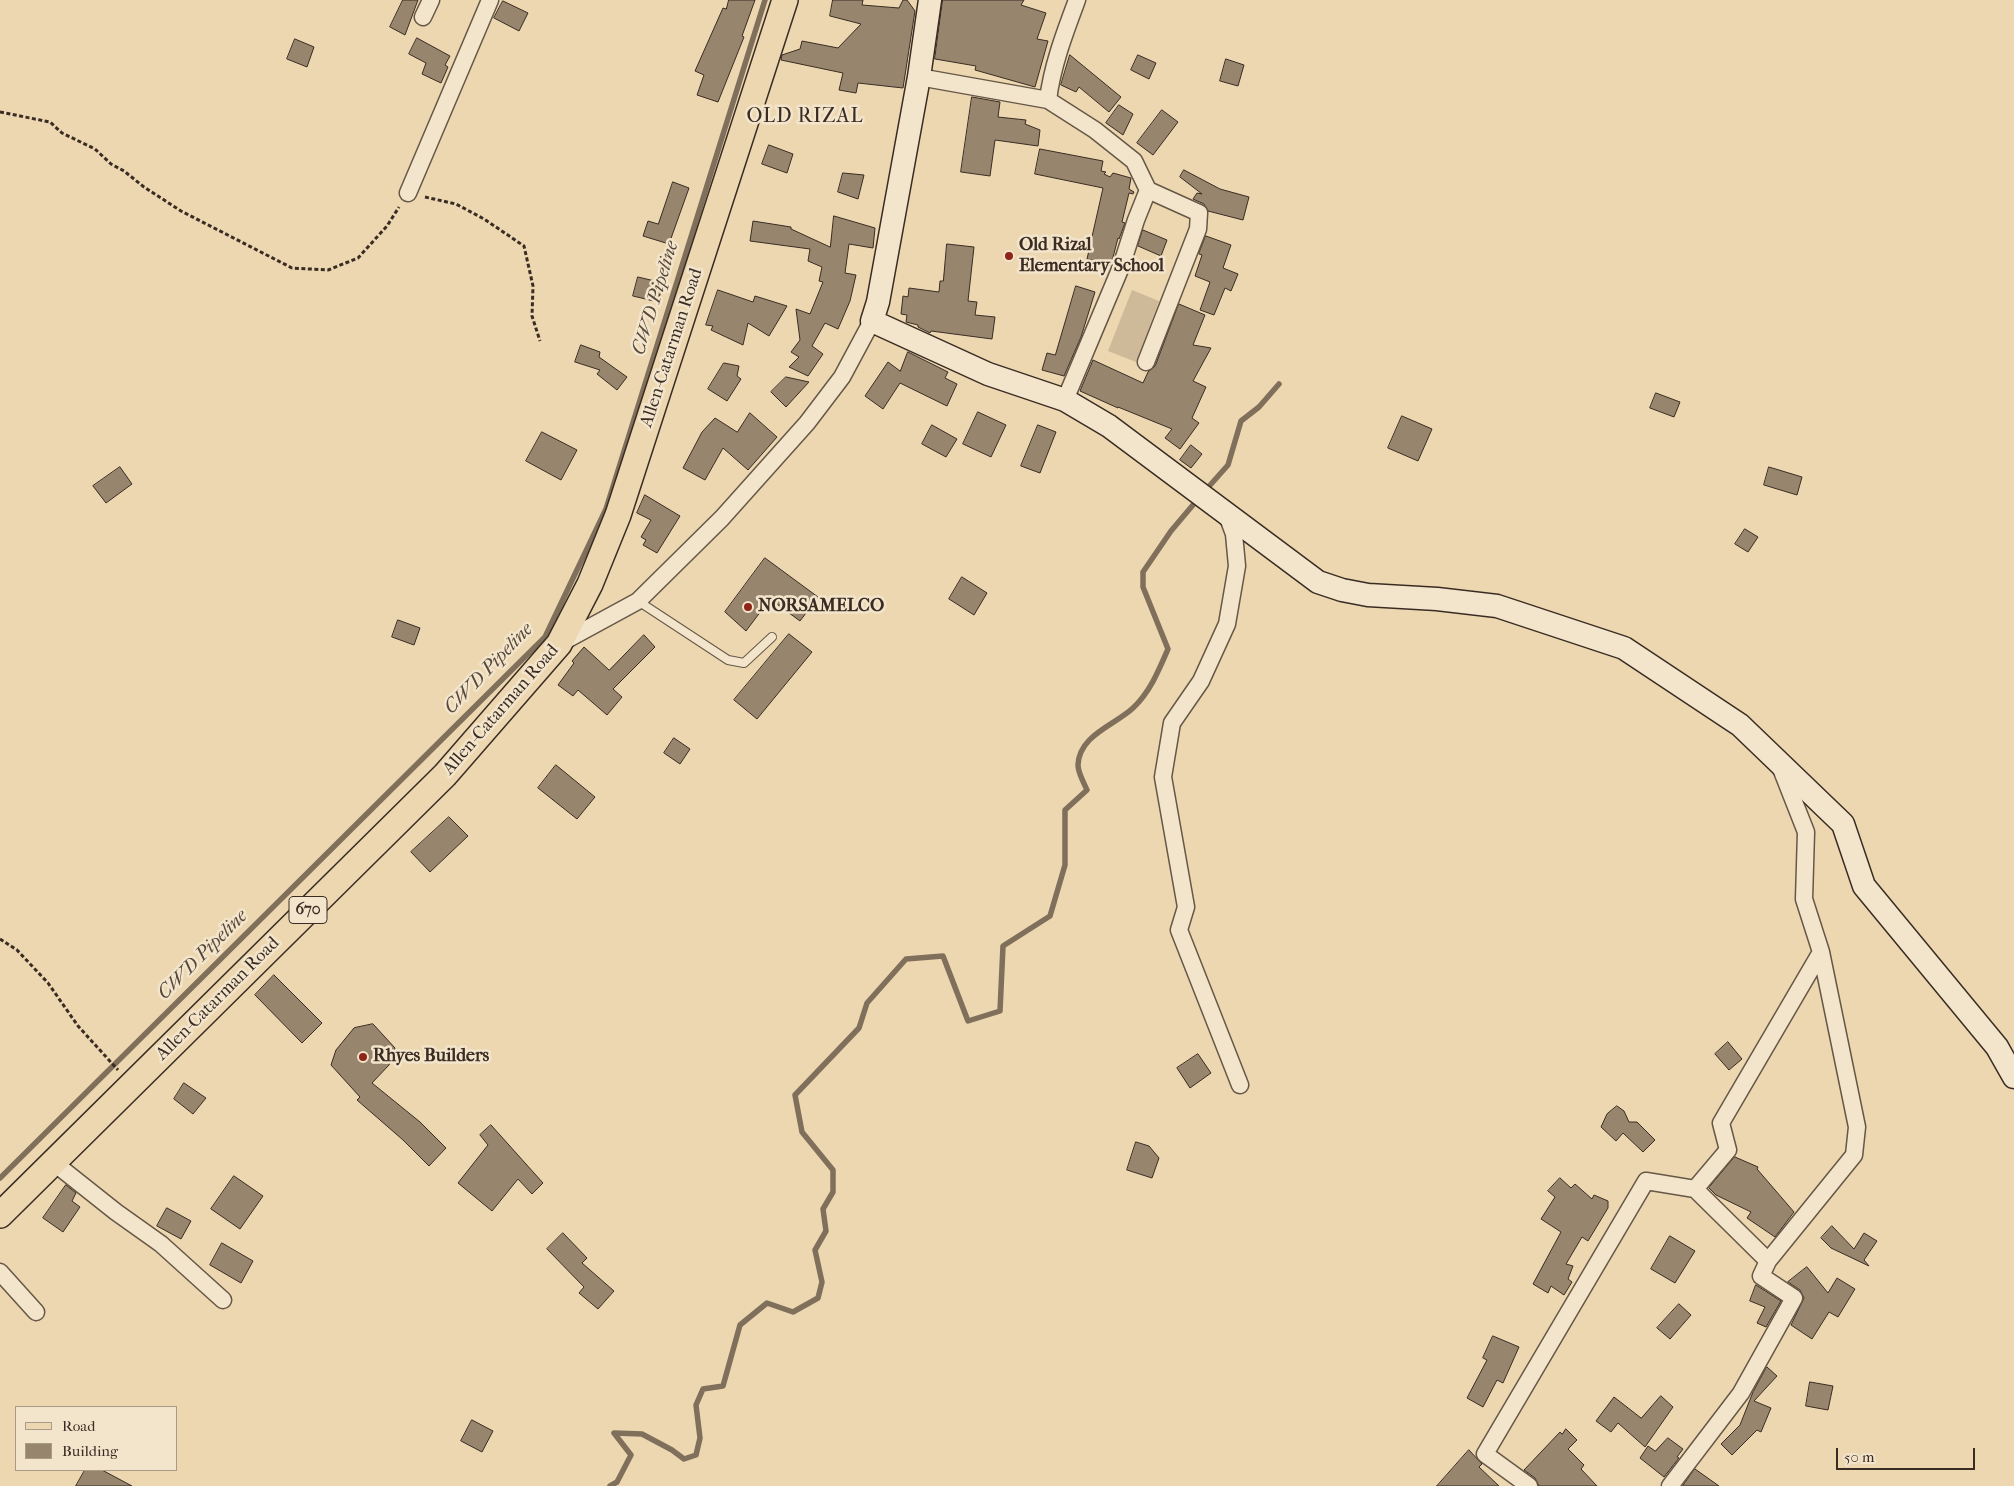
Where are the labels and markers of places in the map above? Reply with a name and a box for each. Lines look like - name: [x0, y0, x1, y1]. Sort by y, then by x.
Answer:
- place label: Old Rizal Elementary School: [1019, 235, 1164, 278]
- marker: Old Rizal Elementary School: [1003, 250, 1015, 262]
- place label: NORSAMELCO: [758, 596, 884, 618]
- marker: NORSAMELCO: [742, 601, 754, 613]
- place label: Rhyes Builders: [373, 1046, 489, 1068]
- marker: Rhyes Builders: [357, 1051, 369, 1063]

